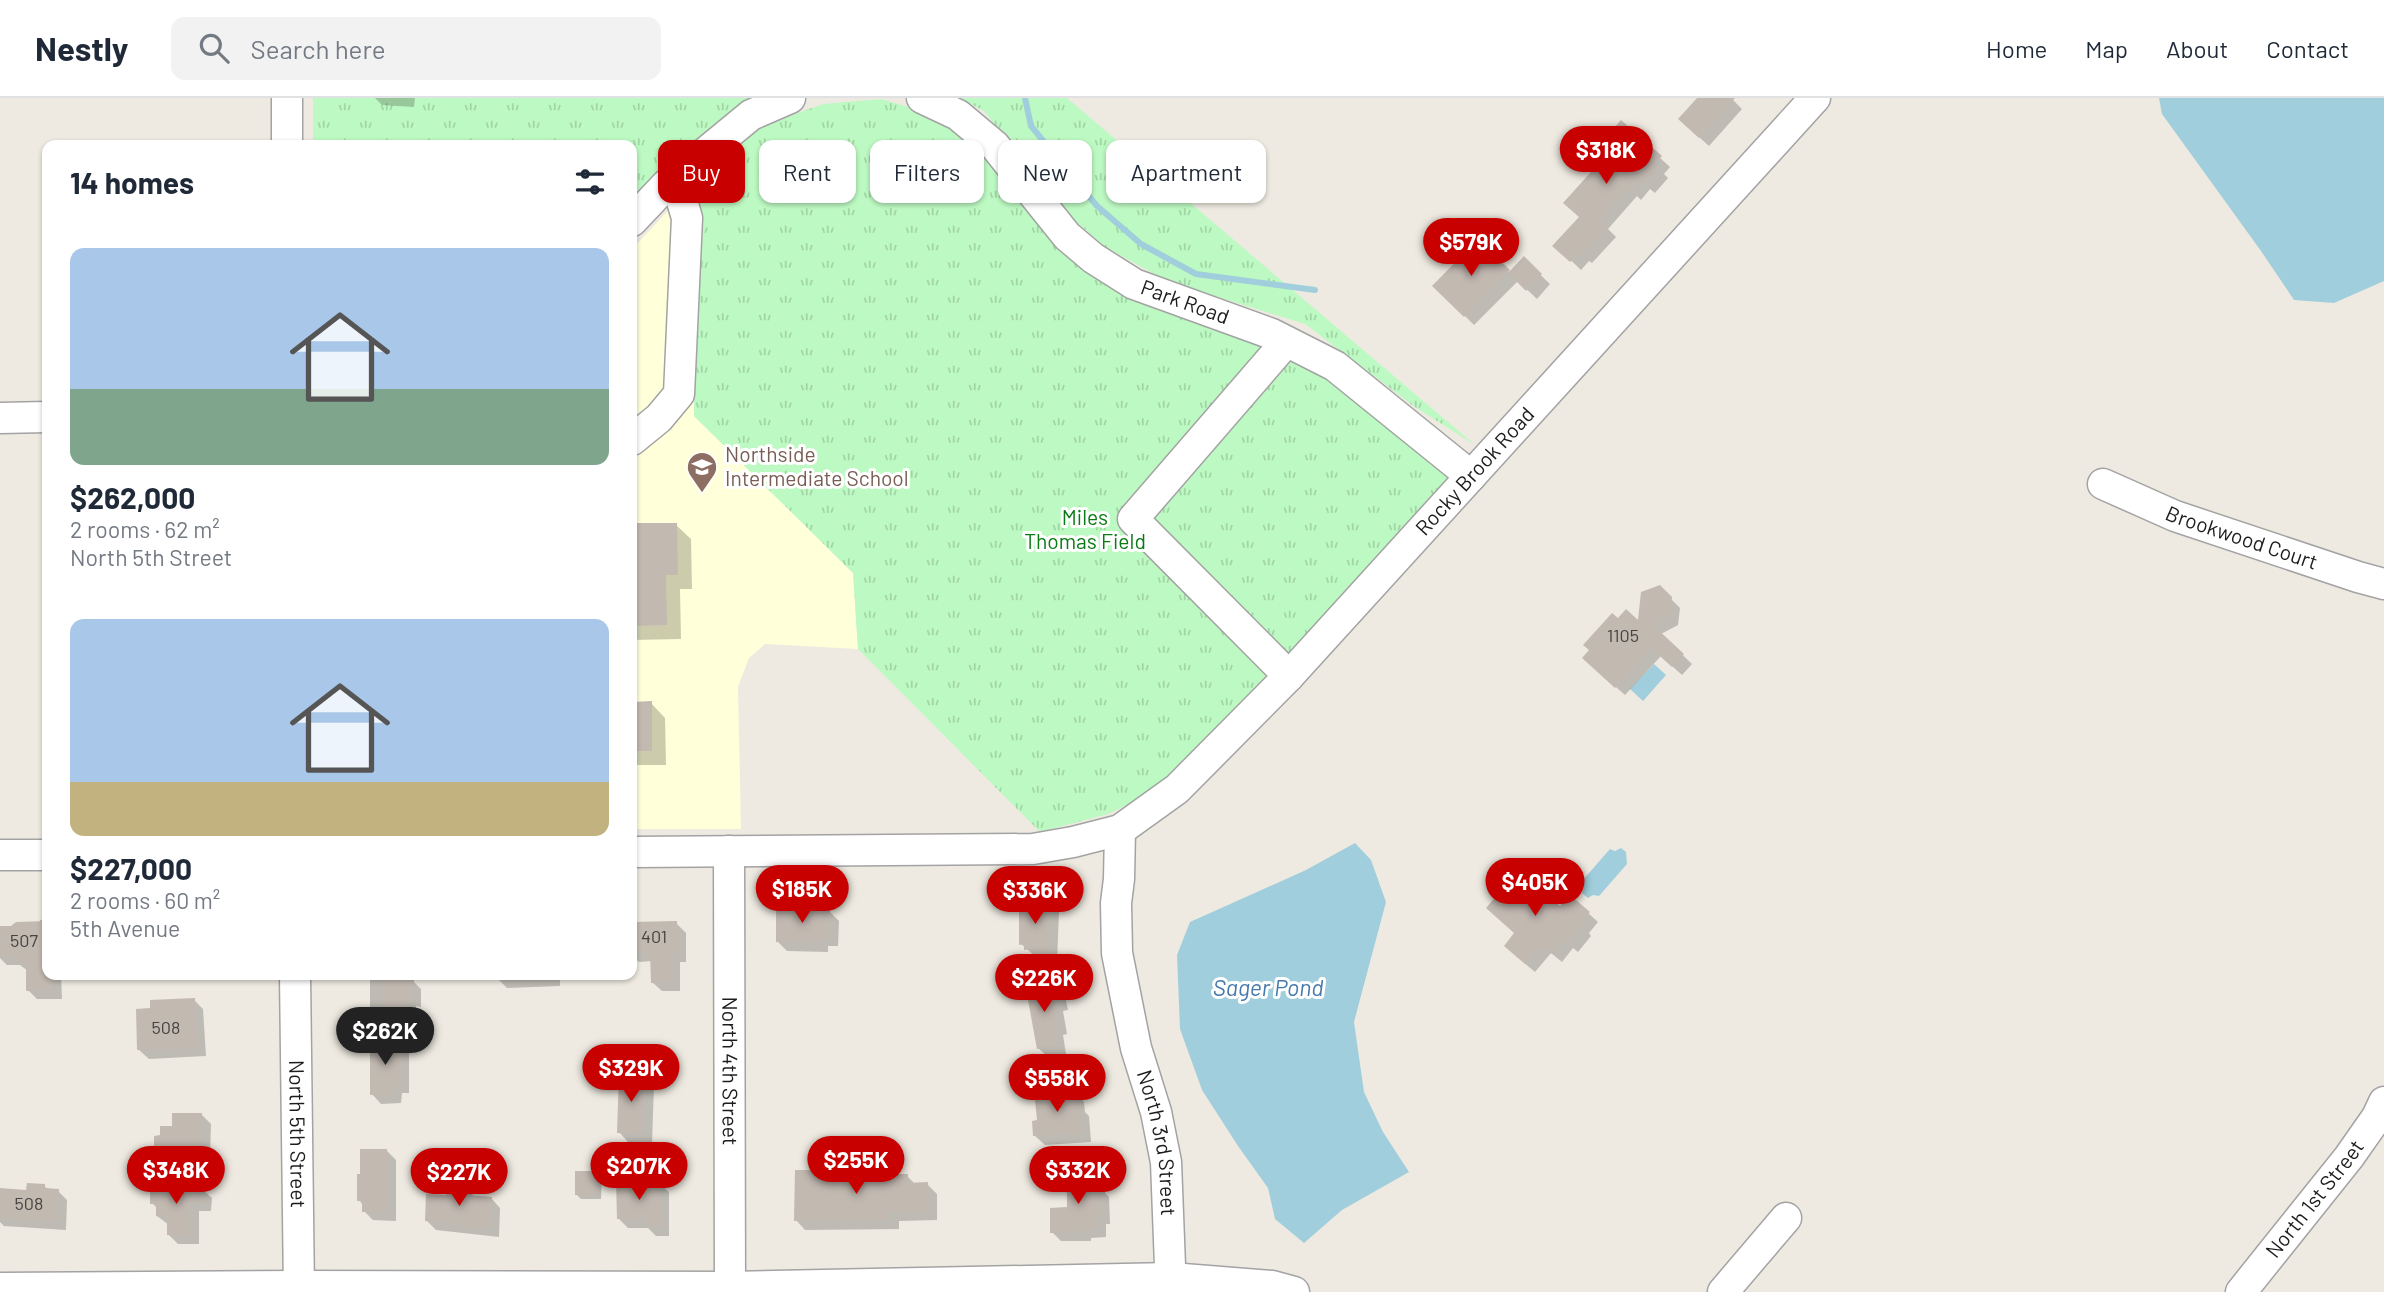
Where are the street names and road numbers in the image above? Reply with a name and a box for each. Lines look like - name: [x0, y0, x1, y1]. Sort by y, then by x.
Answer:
- street label: Park Road: [1138, 274, 1233, 328]
- street label: Rocky Brook Road: [1409, 401, 1539, 540]
- street label: Brookwood Court: [2162, 500, 2321, 574]
- street label: North 4th Street: [718, 996, 744, 1145]
- street label: North 5th Street: [285, 1060, 312, 1208]
- street label: North 3rd Street: [1133, 1067, 1182, 1216]
- street label: North 1st Street: [2260, 1134, 2368, 1262]

